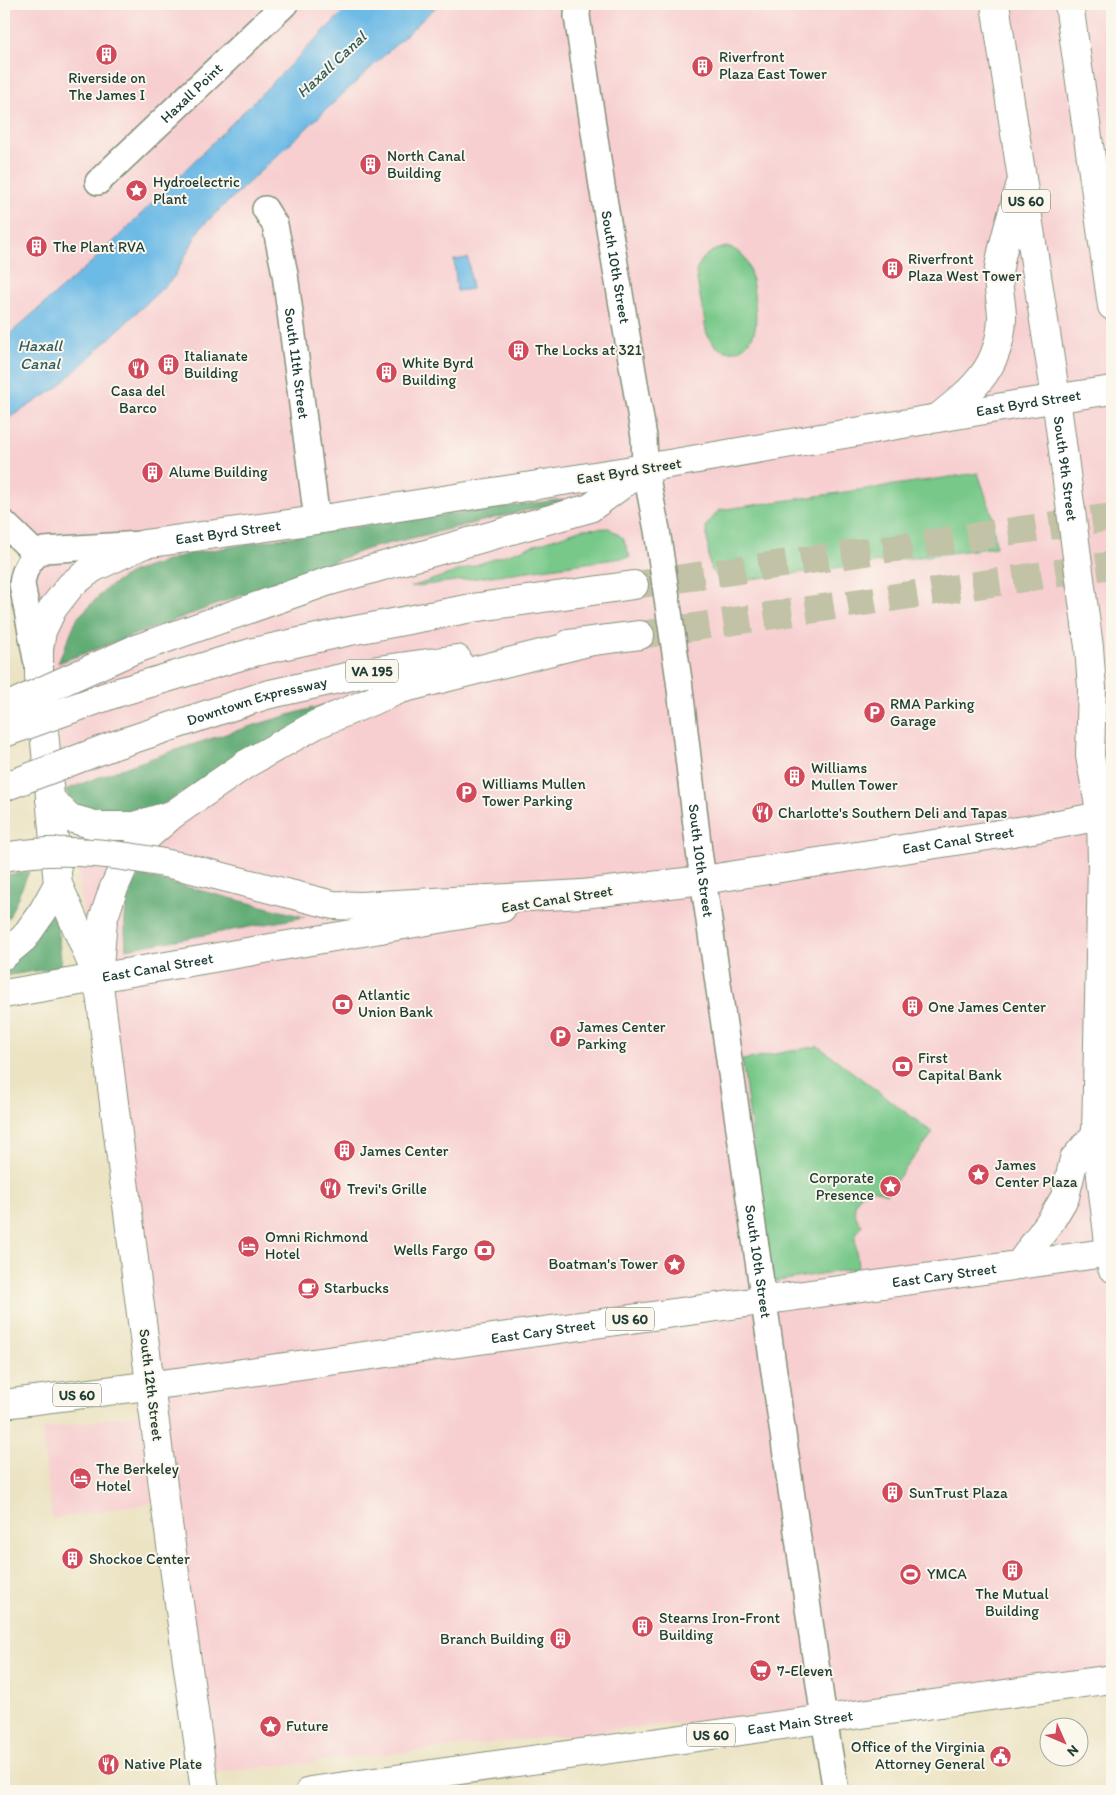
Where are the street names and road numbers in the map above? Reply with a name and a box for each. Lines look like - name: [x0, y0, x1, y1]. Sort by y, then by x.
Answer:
- street label: Haxall Point: [157, 59, 227, 127]
- road number: US 60: [1002, 190, 1050, 212]
- street label: South 10th Street: [597, 209, 634, 325]
- street label: South 11th Street: [280, 307, 313, 420]
- street label: East Byrd Street: [975, 386, 1083, 420]
- street label: South 9th Street: [1049, 415, 1081, 523]
- street label: East Byrd Street: [575, 454, 683, 488]
- street label: East Byrd Street: [174, 516, 282, 549]
- road number: VA 195: [346, 659, 398, 682]
- street label: Downtown Expressway: [184, 673, 329, 730]
- street label: South 10th Street: [685, 803, 717, 919]
- street label: East Canal Street: [901, 823, 1016, 858]
- street label: East Canal Street: [500, 881, 614, 917]
- street label: East Canal Street: [101, 949, 215, 986]
- street label: South 10th Street: [741, 1204, 775, 1320]
- street label: East Cary Street: [891, 1259, 998, 1292]
- road number: US 60: [606, 1308, 654, 1330]
- street label: East Cary Street: [490, 1315, 597, 1347]
- street label: South 12th Street: [135, 1328, 167, 1442]
- road number: US 60: [53, 1384, 101, 1406]
- street label: East Main Street: [746, 1706, 855, 1739]
- road number: US 60: [687, 1724, 735, 1746]

